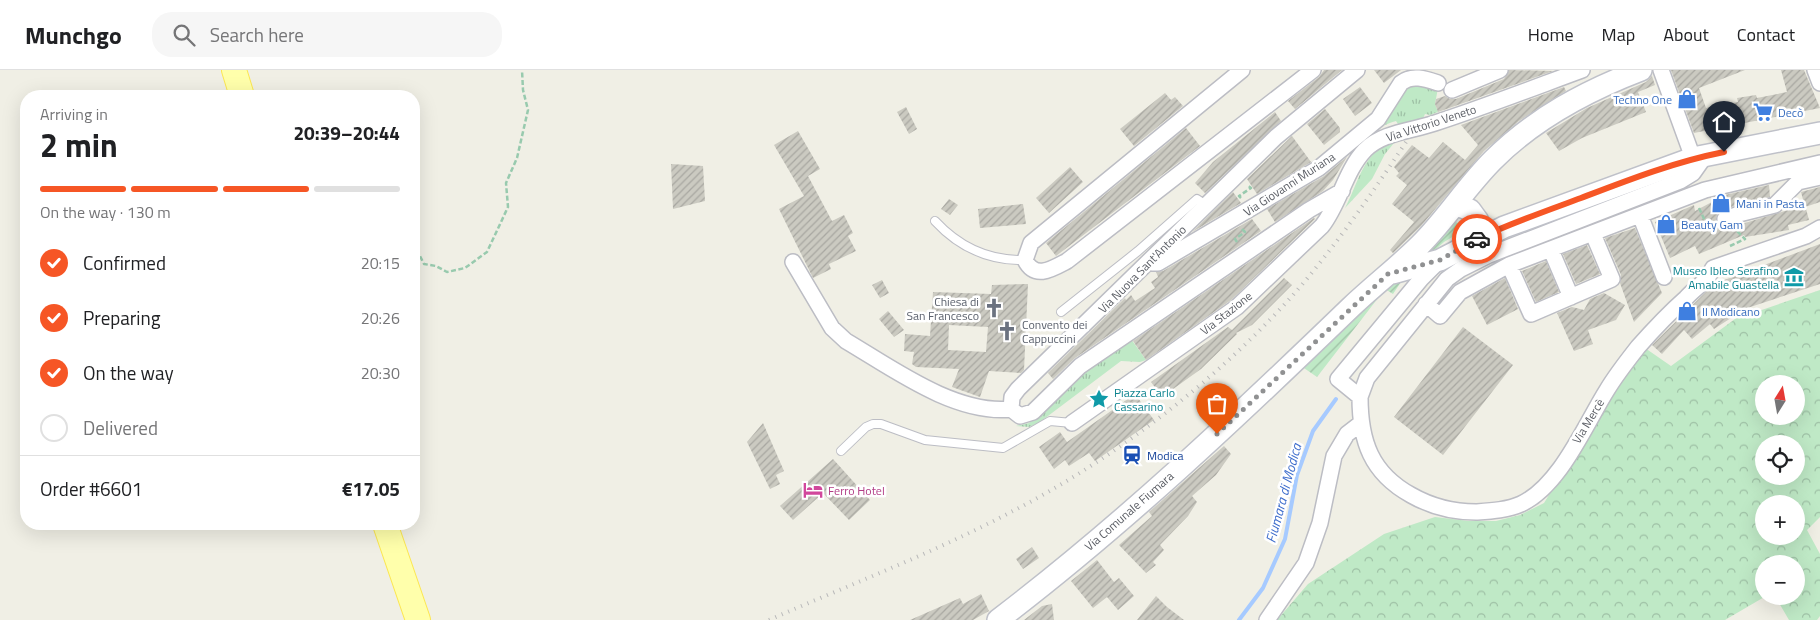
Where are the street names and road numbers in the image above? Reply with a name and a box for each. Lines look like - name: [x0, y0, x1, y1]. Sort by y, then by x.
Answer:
- street label: Via Vittorio Veneto: [1383, 99, 1479, 147]
- street label: Via Giovanni Muriana: [1239, 147, 1339, 221]
- street label: Via Nuova Sant'Antonio: [1094, 221, 1190, 317]
- street label: Via Stazione: [1196, 286, 1256, 340]
- street label: Via Mercè: [1567, 395, 1609, 447]
- street label: Via Comunale Fiumara: [1080, 467, 1178, 555]

